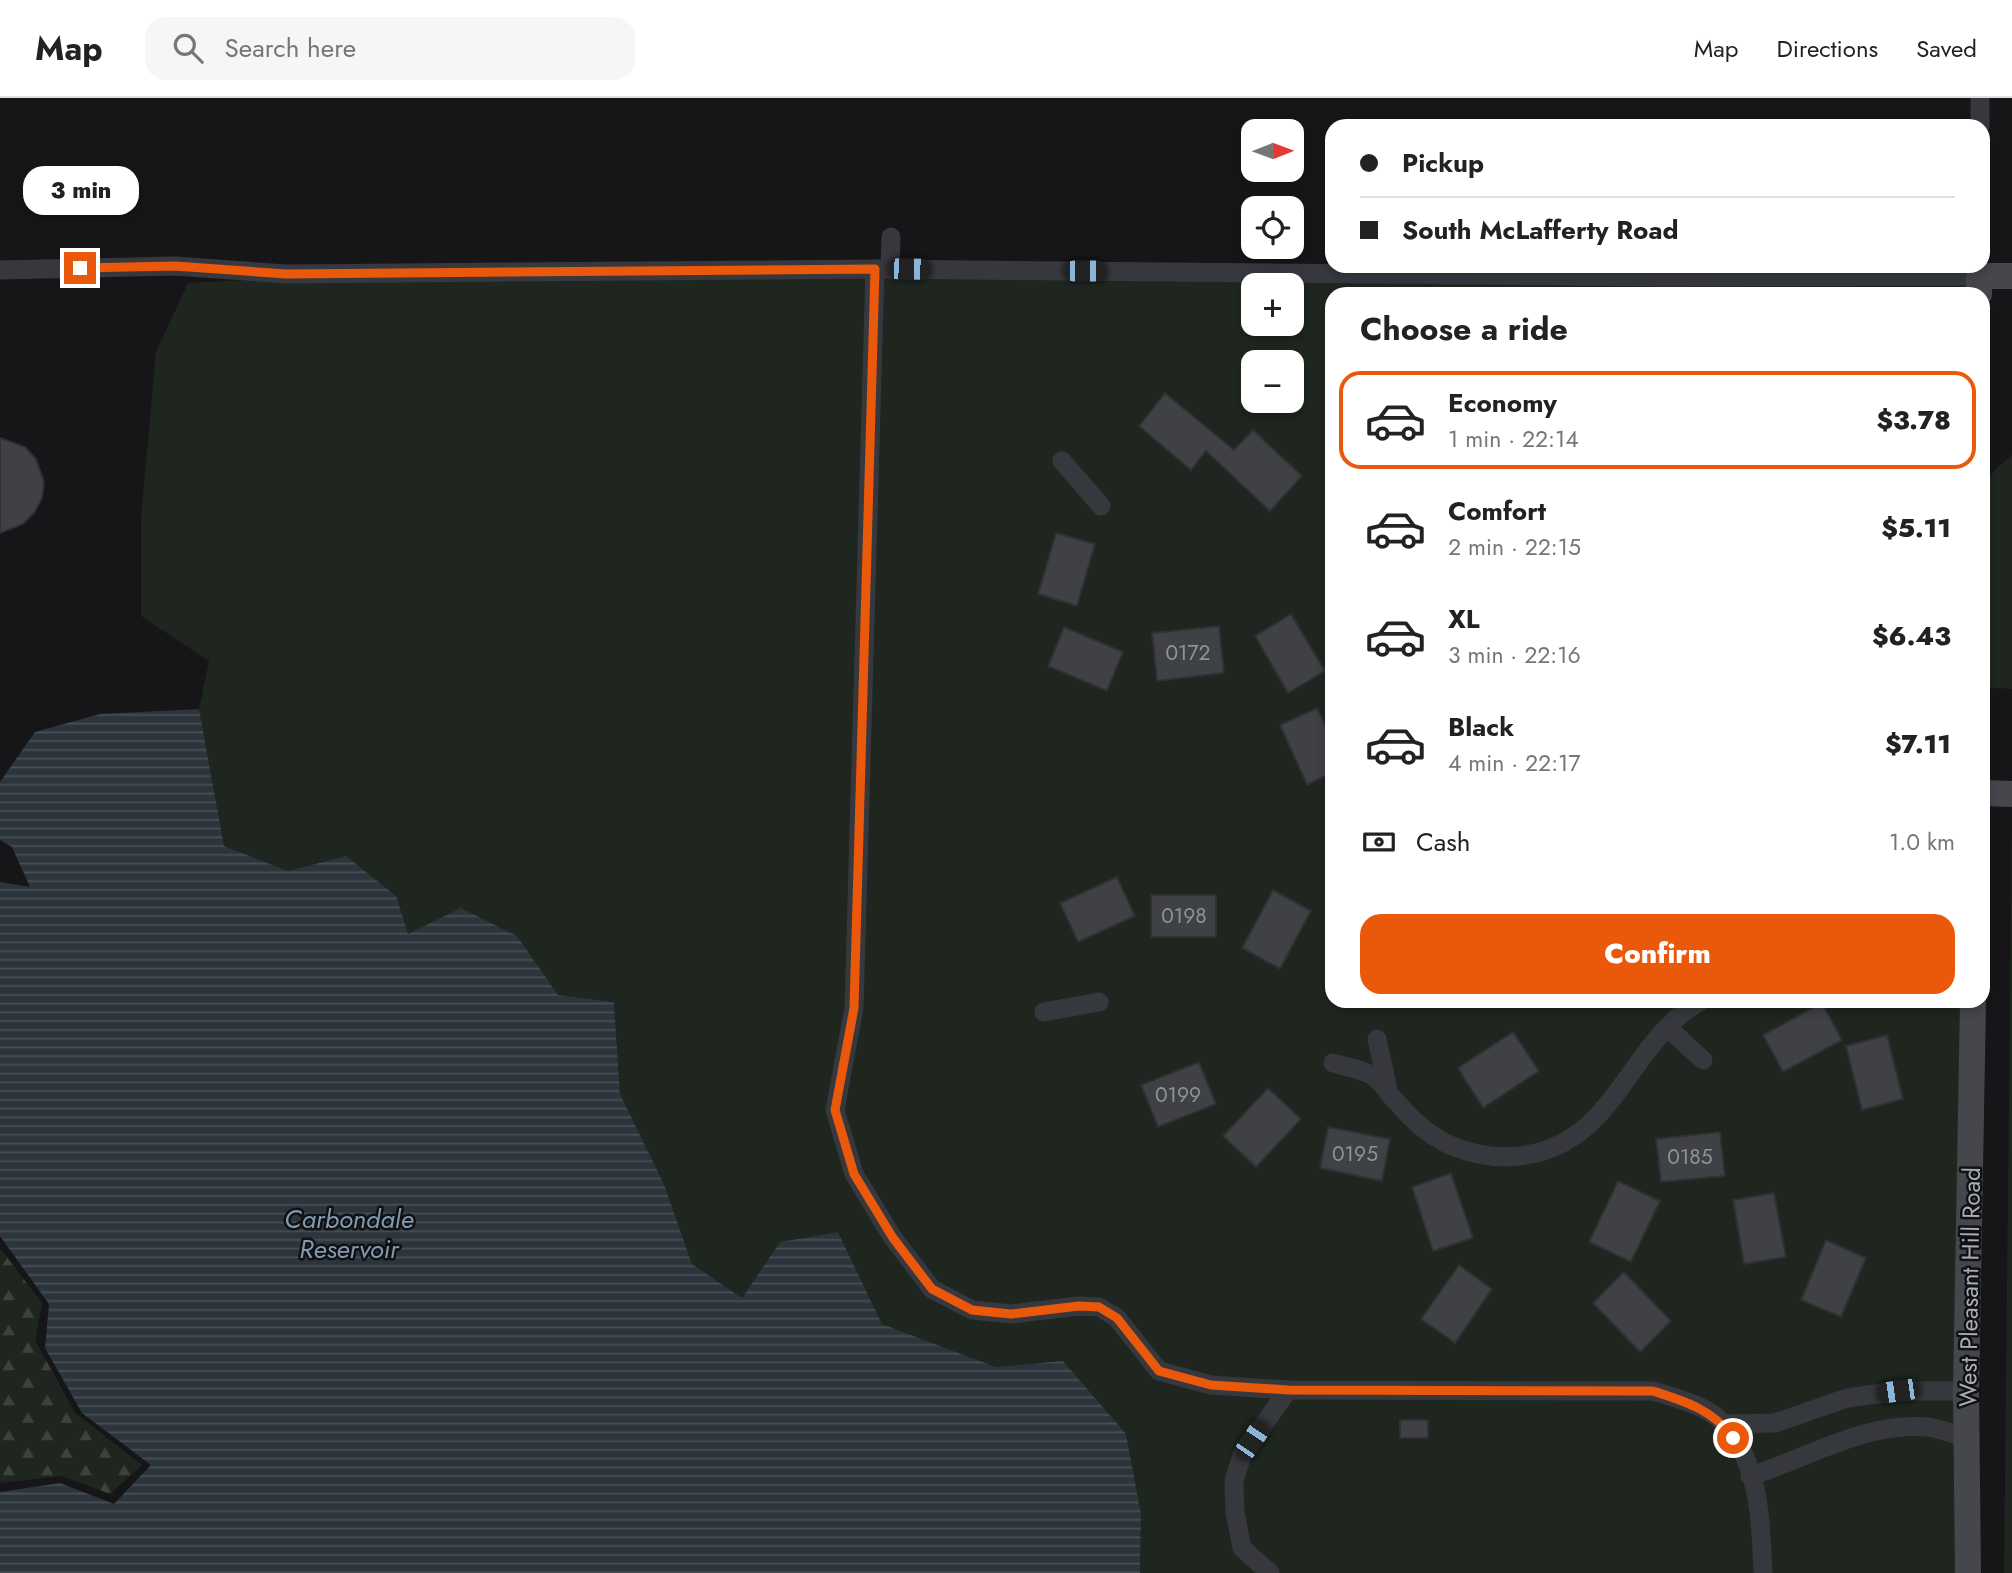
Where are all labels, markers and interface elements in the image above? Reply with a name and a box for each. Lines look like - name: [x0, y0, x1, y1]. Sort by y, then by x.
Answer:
- search box: [145, 17, 635, 80]
- text: Map: [35, 25, 103, 72]
- icon: search: [169, 29, 207, 67]
- text: Search here: [225, 29, 356, 67]
- text: Map: [1694, 31, 1739, 66]
- text: Directions: [1777, 31, 1878, 66]
- text: Saved: [1916, 31, 1977, 66]
- north arrow: [1241, 119, 1304, 182]
- map controls: [1241, 119, 1304, 413]
- text: Pickup: [1402, 144, 1484, 182]
- callout: 3 min: [22, 166, 138, 216]
- text: 3 min: [51, 173, 111, 207]
- button: locate: [1241, 196, 1304, 259]
- text: South McLafferty Road: [1402, 211, 1678, 249]
- route end: [64, 252, 96, 284]
- car: [888, 258, 931, 280]
- car: [1065, 261, 1107, 282]
- button: +: [1241, 273, 1304, 336]
- text: Choose a ride: [1360, 306, 1568, 352]
- button: −: [1241, 350, 1304, 413]
- text: Economy: [1448, 384, 1557, 422]
- icon: car: [1364, 389, 1427, 452]
- text: $3.78: [1876, 401, 1951, 439]
- text: 1 min · 22:14: [1448, 422, 1579, 456]
- text: Comfort: [1448, 492, 1546, 530]
- icon: car: [1364, 497, 1427, 560]
- text: $5.11: [1881, 509, 1951, 547]
- text: 2 min · 22:15: [1448, 530, 1581, 564]
- text: XL: [1448, 600, 1480, 638]
- icon: car: [1364, 605, 1427, 668]
- text: $6.43: [1872, 617, 1951, 655]
- house number: 0172: [1165, 638, 1211, 668]
- text: 3 min · 22:16: [1448, 638, 1581, 672]
- text: Black: [1448, 708, 1514, 746]
- icon: car: [1364, 713, 1427, 776]
- text: $7.11: [1885, 725, 1951, 763]
- text: 4 min · 22:17: [1448, 746, 1581, 780]
- icon: cash: [1360, 823, 1398, 861]
- text: Cash: [1416, 823, 1470, 861]
- text: 1.0 km: [1889, 825, 1955, 859]
- house number: 0198: [1161, 901, 1207, 931]
- button: Confirm: [1360, 914, 1955, 994]
- house number: 0199: [1155, 1080, 1201, 1110]
- house number: 0195: [1332, 1139, 1378, 1169]
- house number: 0185: [1667, 1142, 1713, 1172]
- street label: West Pleasant Hill Road: [1950, 1167, 1989, 1407]
- water label: Carbondale Reservoir: [284, 1200, 414, 1268]
- car: [1876, 1378, 1921, 1404]
- car: [1232, 1417, 1273, 1463]
- route start: [1717, 1422, 1749, 1454]

